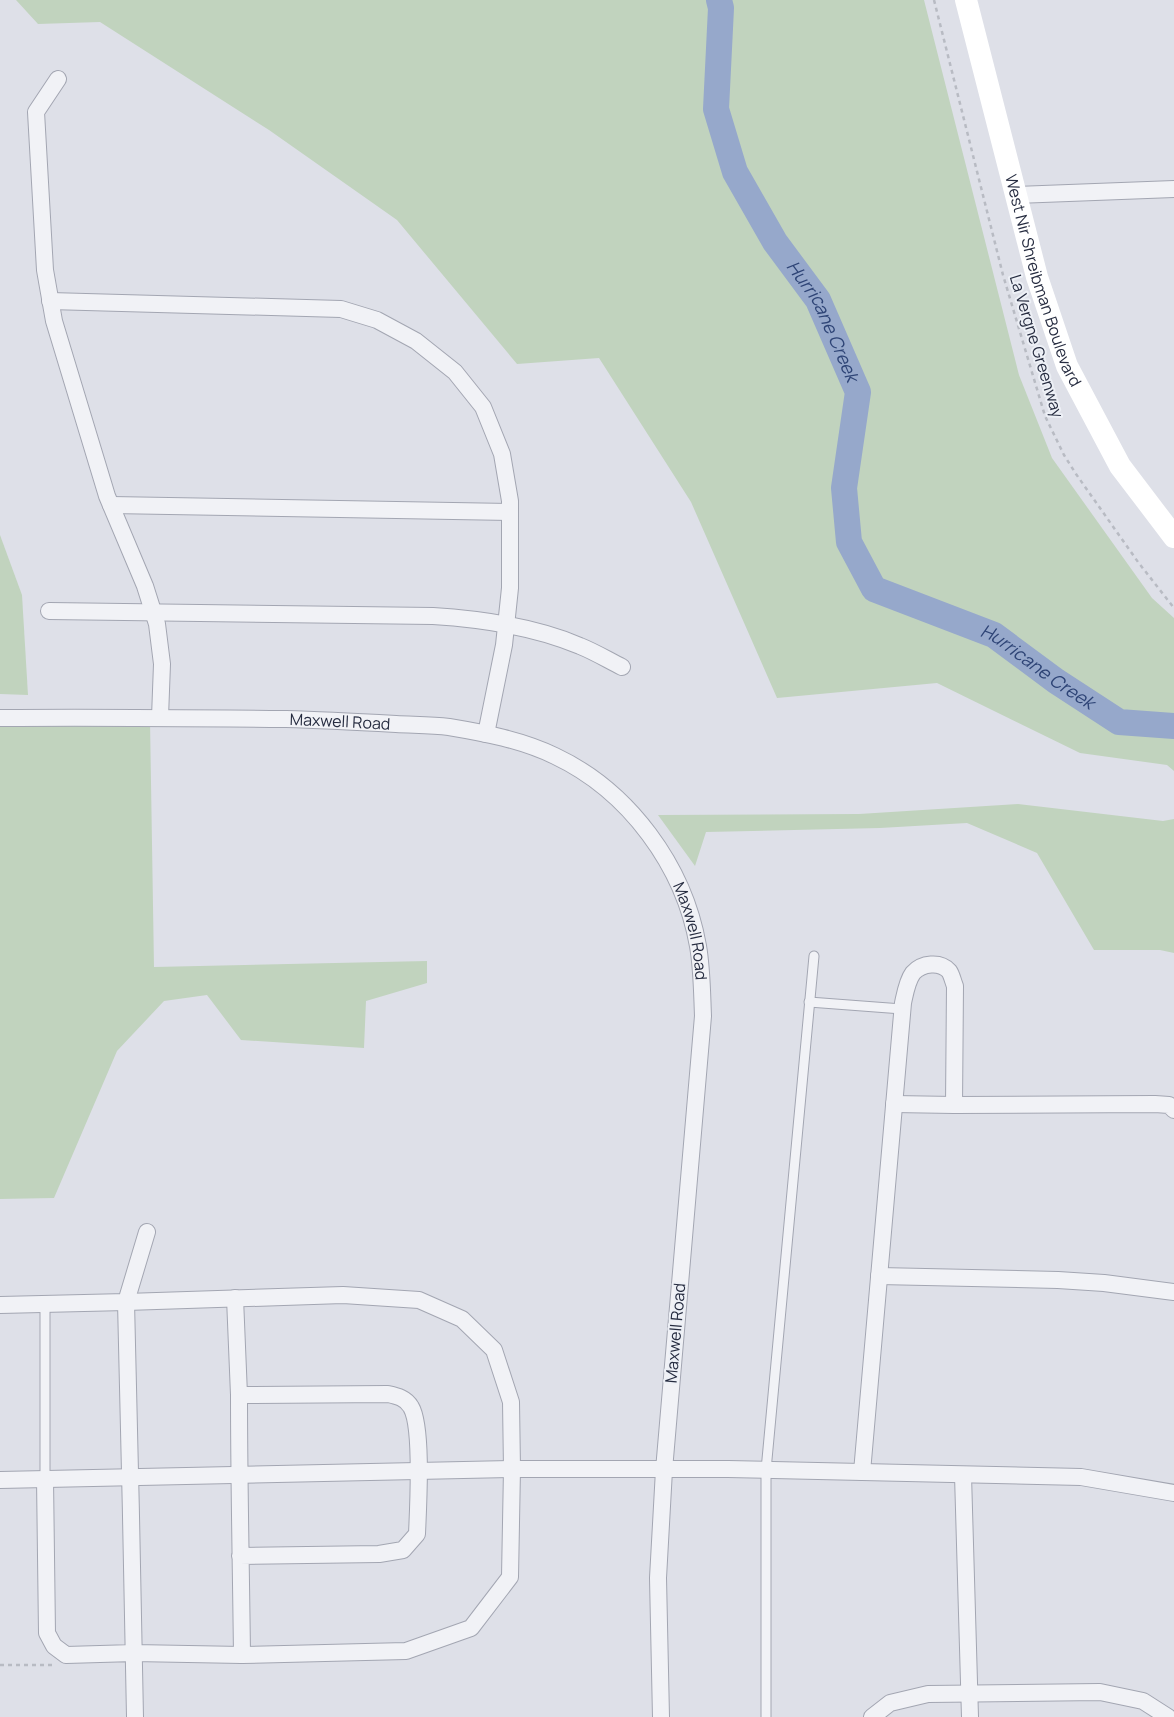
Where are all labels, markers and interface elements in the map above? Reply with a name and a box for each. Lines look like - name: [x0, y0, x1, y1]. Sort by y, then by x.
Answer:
- street label: West Nir Shreibman Boulevard: [1000, 172, 1087, 390]
- water label: Hurricane Creek: [782, 255, 866, 388]
- street label: La Vergne Greenway: [1005, 272, 1069, 421]
- water label: Hurricane Creek: [978, 618, 1102, 716]
- street label: Maxwell Road: [289, 708, 391, 735]
- street label: Maxwell Road: [668, 878, 713, 981]
- street label: Maxwell Road: [660, 1282, 690, 1384]

